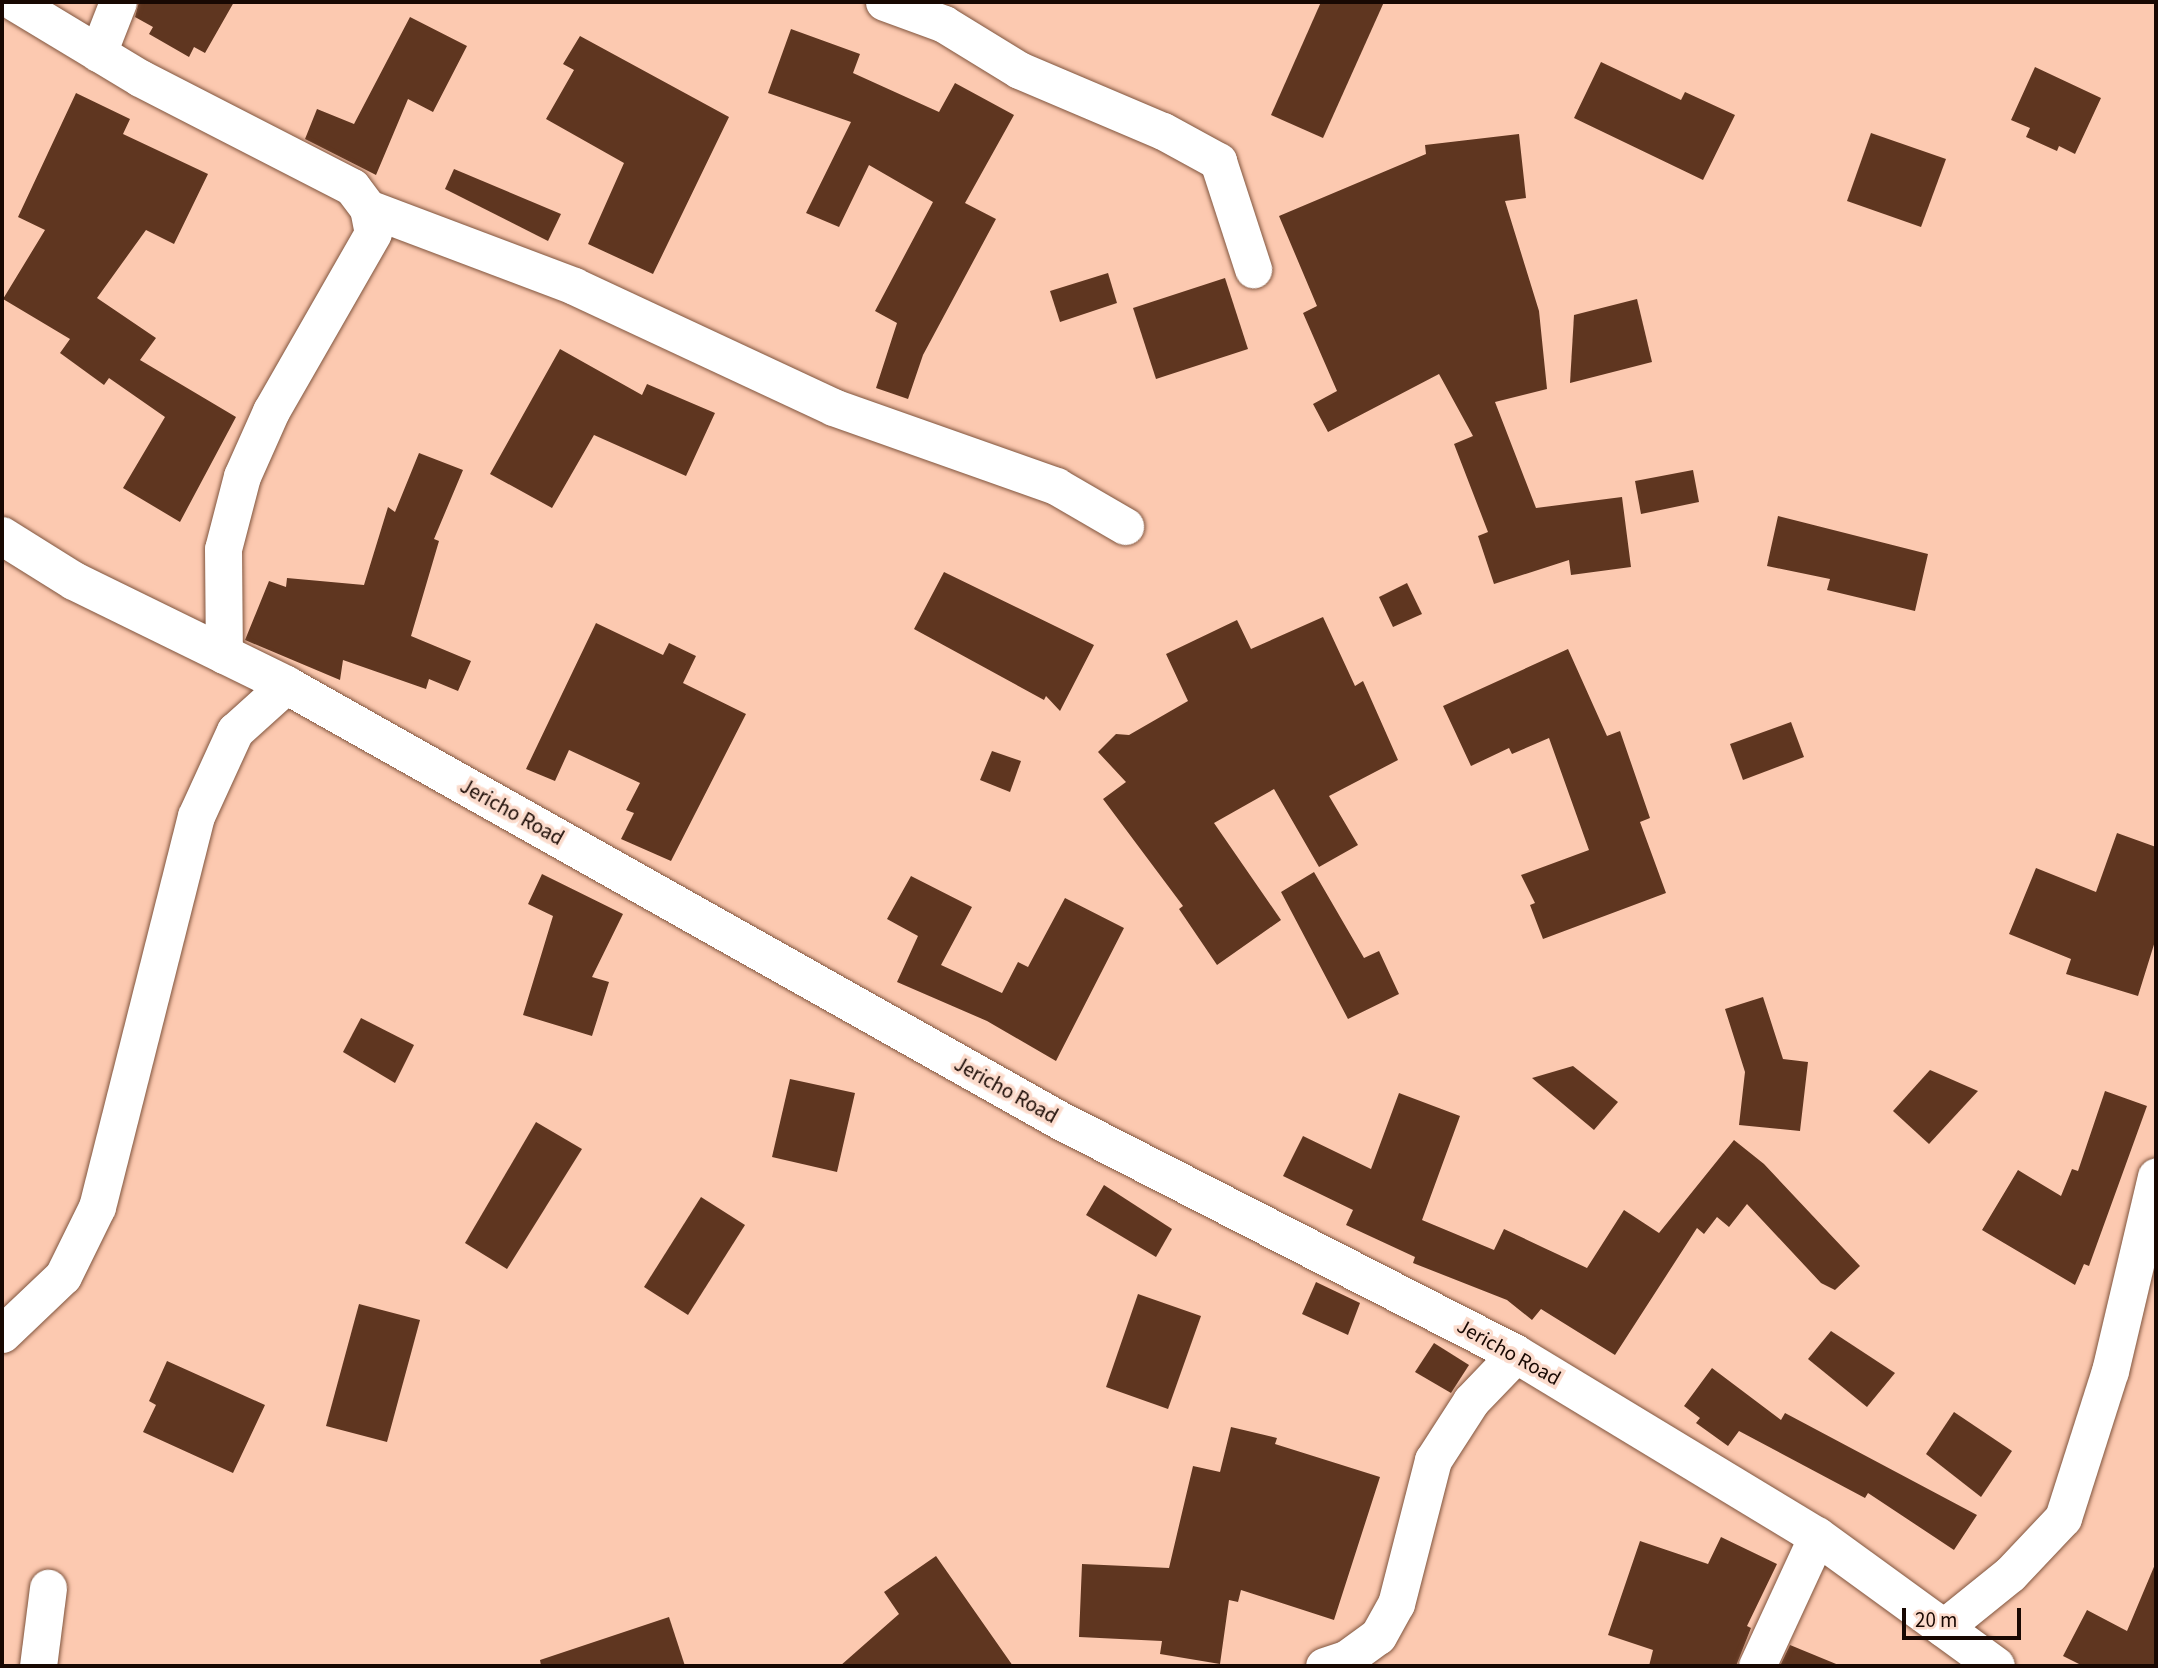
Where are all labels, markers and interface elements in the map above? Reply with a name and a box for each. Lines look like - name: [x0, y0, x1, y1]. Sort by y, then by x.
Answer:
- street label: Jericho Road: [456, 773, 568, 851]
- street label: Jericho Road: [950, 1051, 1062, 1129]
- street label: Jericho Road: [1453, 1313, 1565, 1391]
- scale bar: [1906, 1594, 2025, 1638]
- text: 20 m: [1915, 1605, 1957, 1635]

